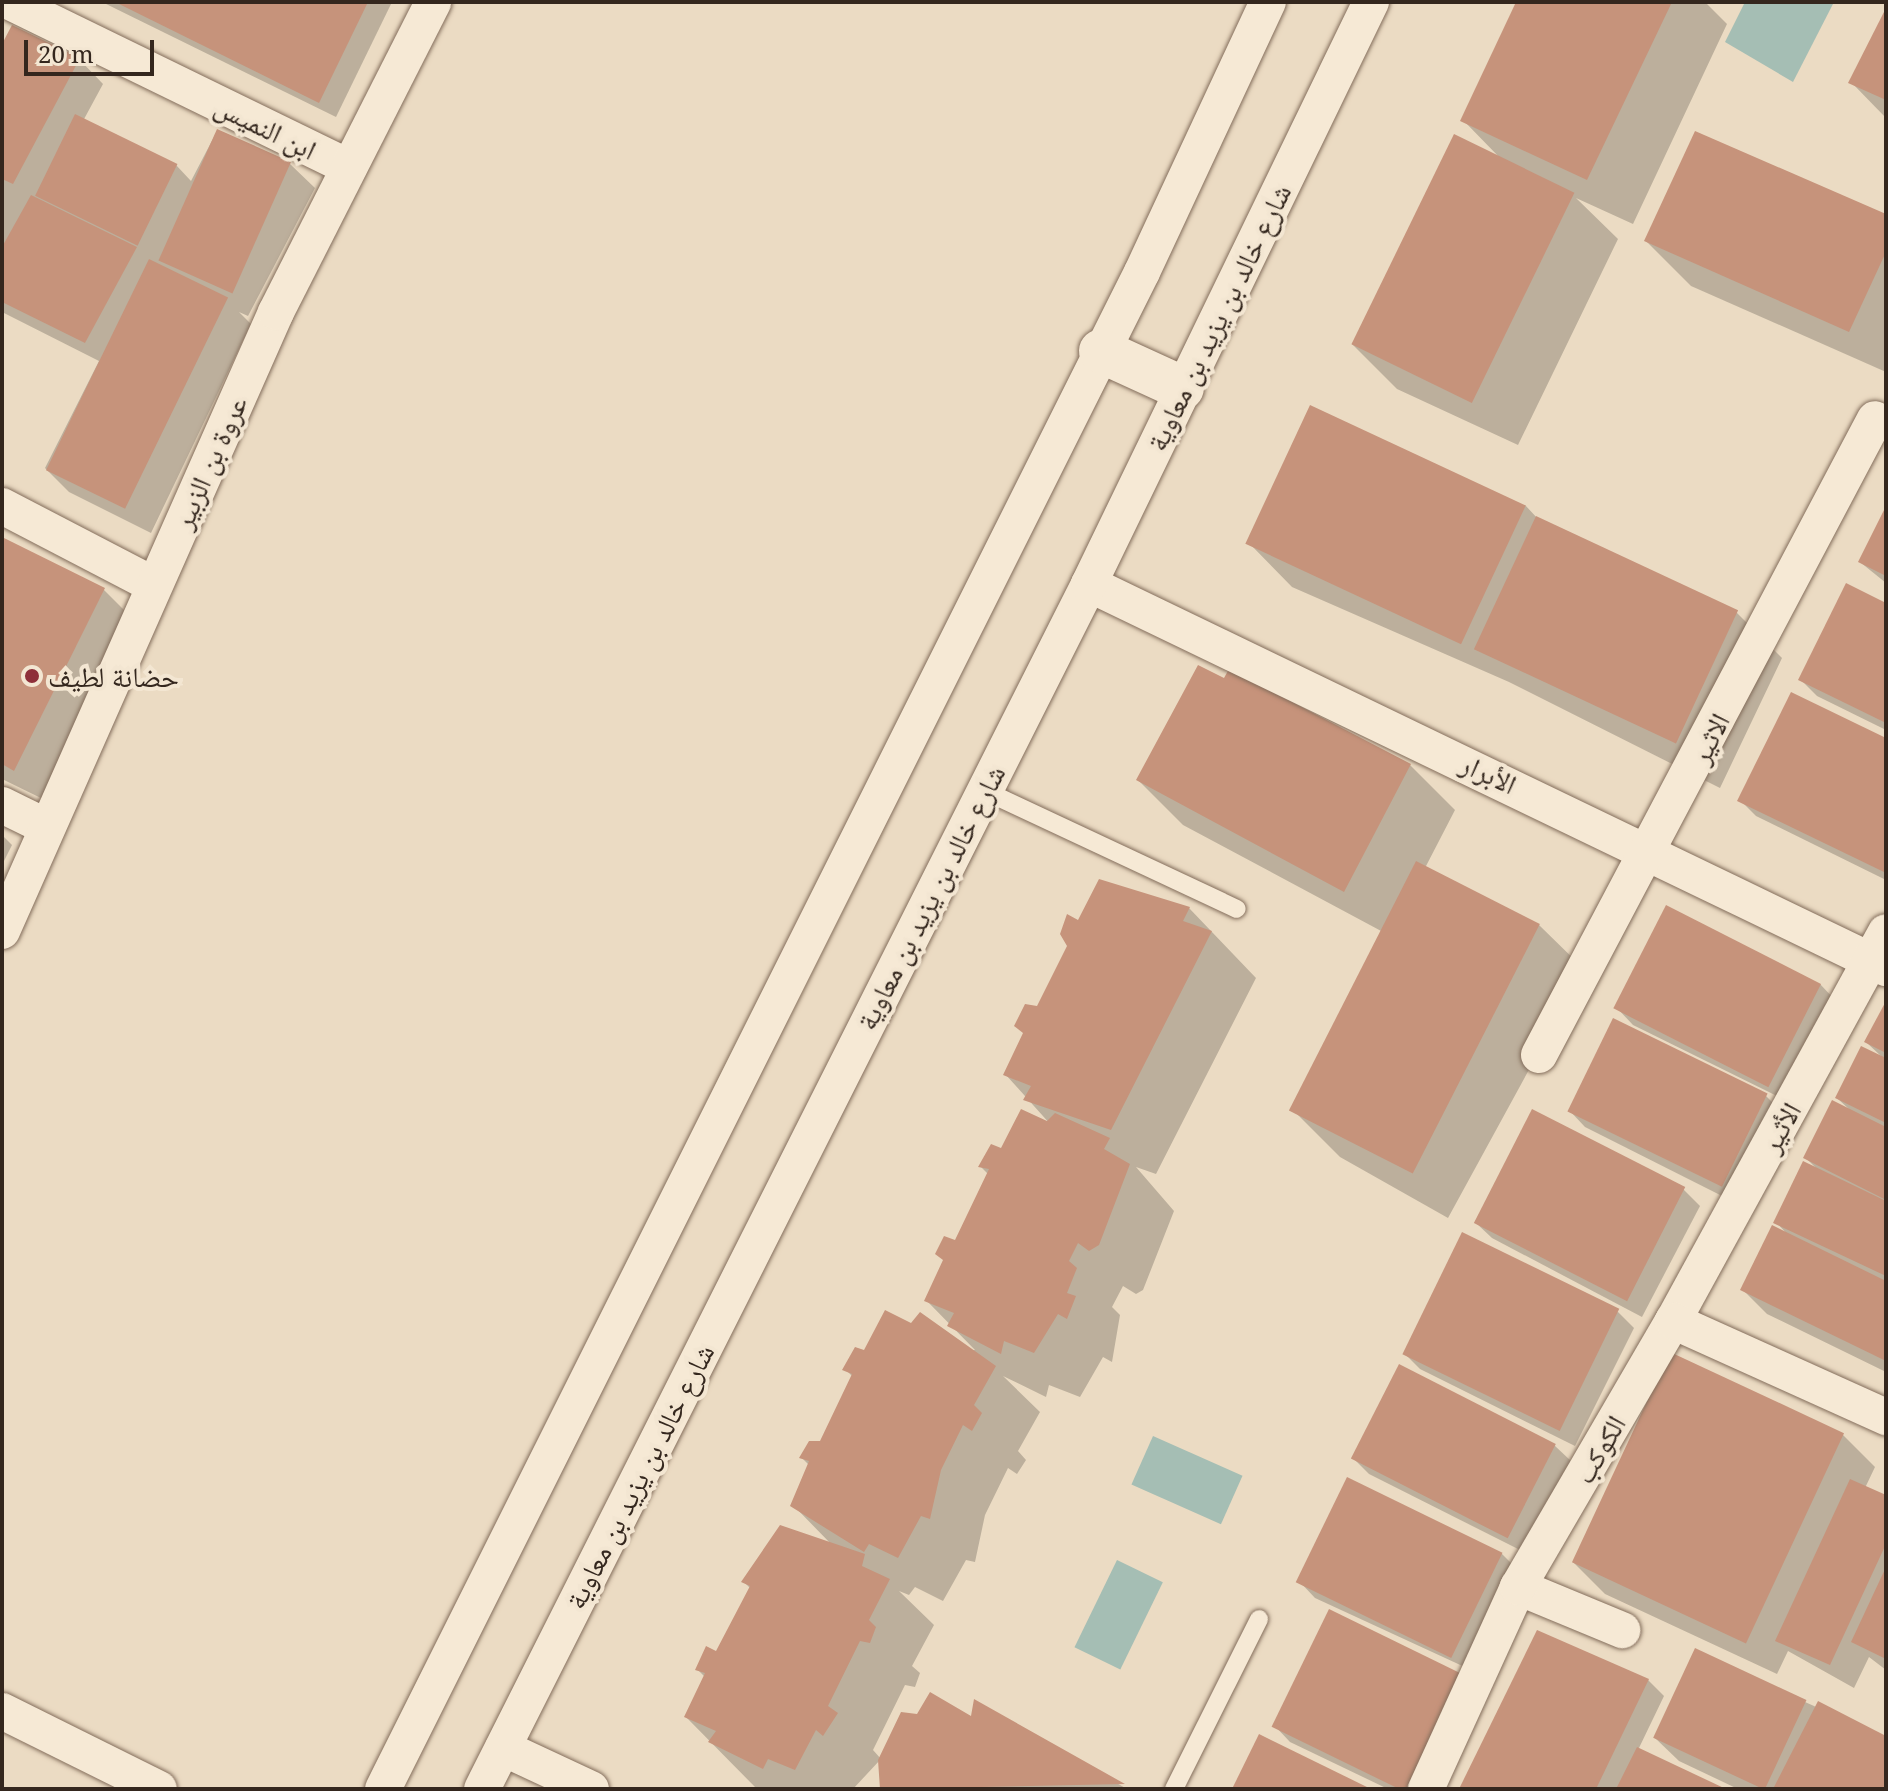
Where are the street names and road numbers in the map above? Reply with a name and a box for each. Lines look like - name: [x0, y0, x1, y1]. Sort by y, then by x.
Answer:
- street label: ابن النميس: [210, 88, 322, 166]
- street label: شارع خالد بن يزيد بن معاوية: [1139, 178, 1297, 456]
- street label: عروة بن الزبير: [165, 390, 253, 534]
- street label: الاثير: [1682, 707, 1736, 769]
- street label: الأبرار: [1456, 746, 1522, 800]
- street label: شارع خالد بن يزيد بن معاوية: [849, 759, 1011, 1035]
- street label: الأثير: [1753, 1096, 1807, 1158]
- street label: شارع خالد بن يزيد بن معاوية: [558, 1338, 720, 1614]
- street label: الكوكب: [1566, 1409, 1632, 1489]

